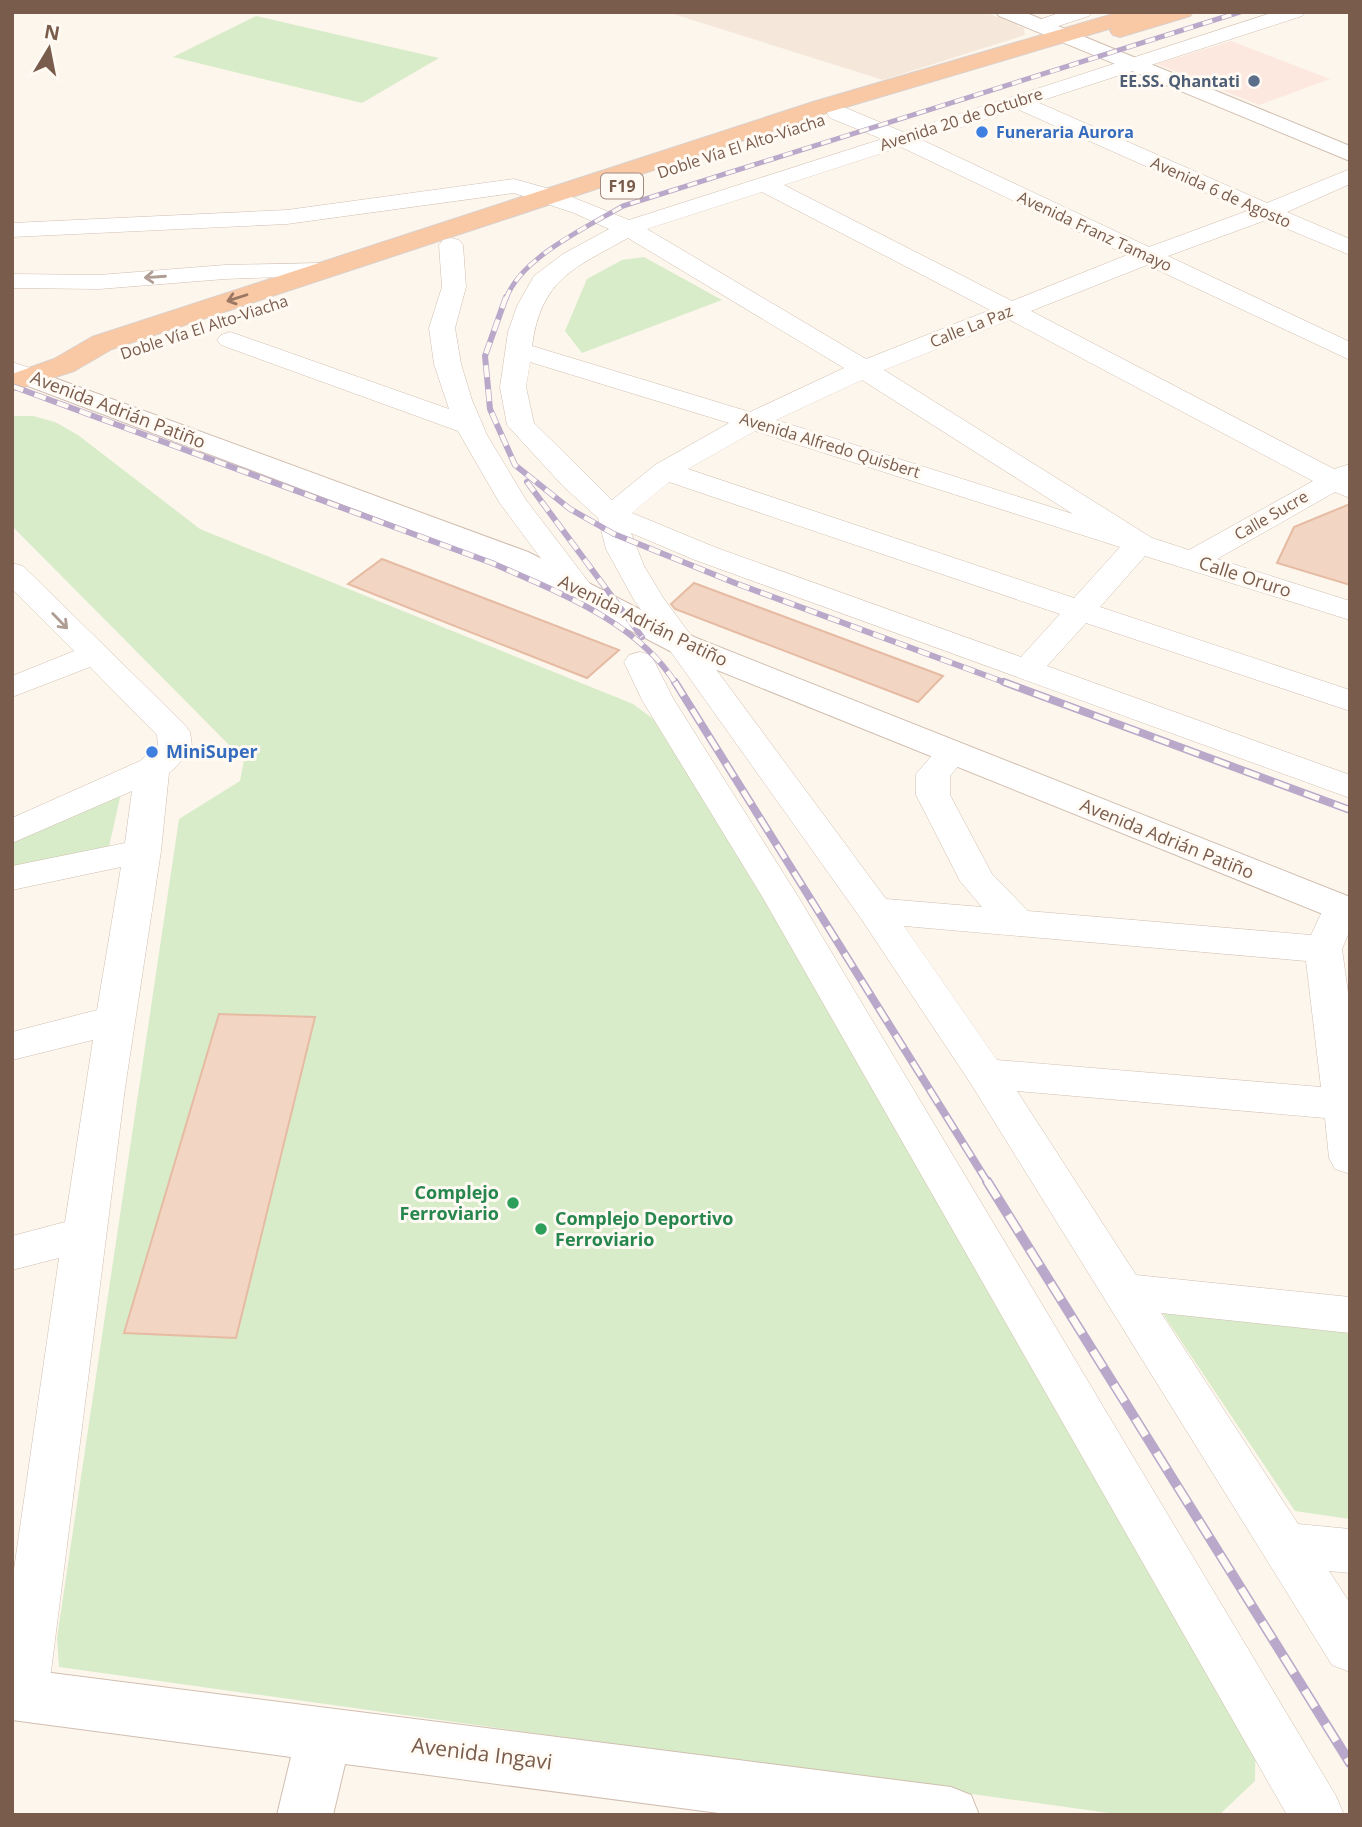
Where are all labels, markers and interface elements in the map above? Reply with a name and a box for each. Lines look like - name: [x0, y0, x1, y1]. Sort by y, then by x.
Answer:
- north arrow: [14, 14, 84, 84]
- text: N: [42, 18, 62, 46]
- place label: EE.SS. Qhantati: [1119, 70, 1240, 92]
- marker: EE.SS. Qhantati: [1246, 73, 1262, 89]
- street label: Avenida 20 de Octubre: [877, 82, 1045, 156]
- street label: Doble Vía El Alto-Viacha: [654, 108, 828, 184]
- place label: Funeraria Aurora: [996, 121, 1134, 143]
- marker: Funeraria Aurora: [974, 124, 990, 140]
- street label: Avenida 6 de Agosto: [1147, 151, 1295, 233]
- road number: F19: [601, 174, 643, 198]
- street label: Avenida Franz Tamayo: [1014, 186, 1176, 276]
- one-way arrow: [144, 271, 167, 284]
- street label: Doble Vía El Alto-Viacha: [117, 289, 291, 365]
- one-way arrow: [226, 293, 248, 305]
- street label: Calle La Paz: [926, 299, 1016, 353]
- street label: Avenida Adrián Patiño: [27, 365, 209, 453]
- street label: Avenida Alfredo Quisbert: [737, 407, 923, 483]
- street label: Calle Sucre: [1230, 485, 1312, 545]
- street label: Calle Oruro: [1196, 550, 1295, 602]
- street label: Avenida Adrián Patiño: [555, 569, 732, 672]
- one-way arrow: [51, 612, 68, 629]
- place label: MiniSuper: [166, 739, 258, 763]
- marker: MiniSuper: [144, 744, 160, 760]
- street label: Avenida Adrián Patiño: [1077, 792, 1258, 884]
- place label: Complejo Ferroviario: [400, 1180, 499, 1225]
- marker: Complejo Ferroviario: [505, 1195, 521, 1211]
- place label: Complejo Deportivo Ferroviario: [555, 1206, 733, 1251]
- marker: Complejo Deportivo Ferroviario: [533, 1221, 549, 1237]
- street label: Avenida Ingavi: [410, 1731, 554, 1776]

